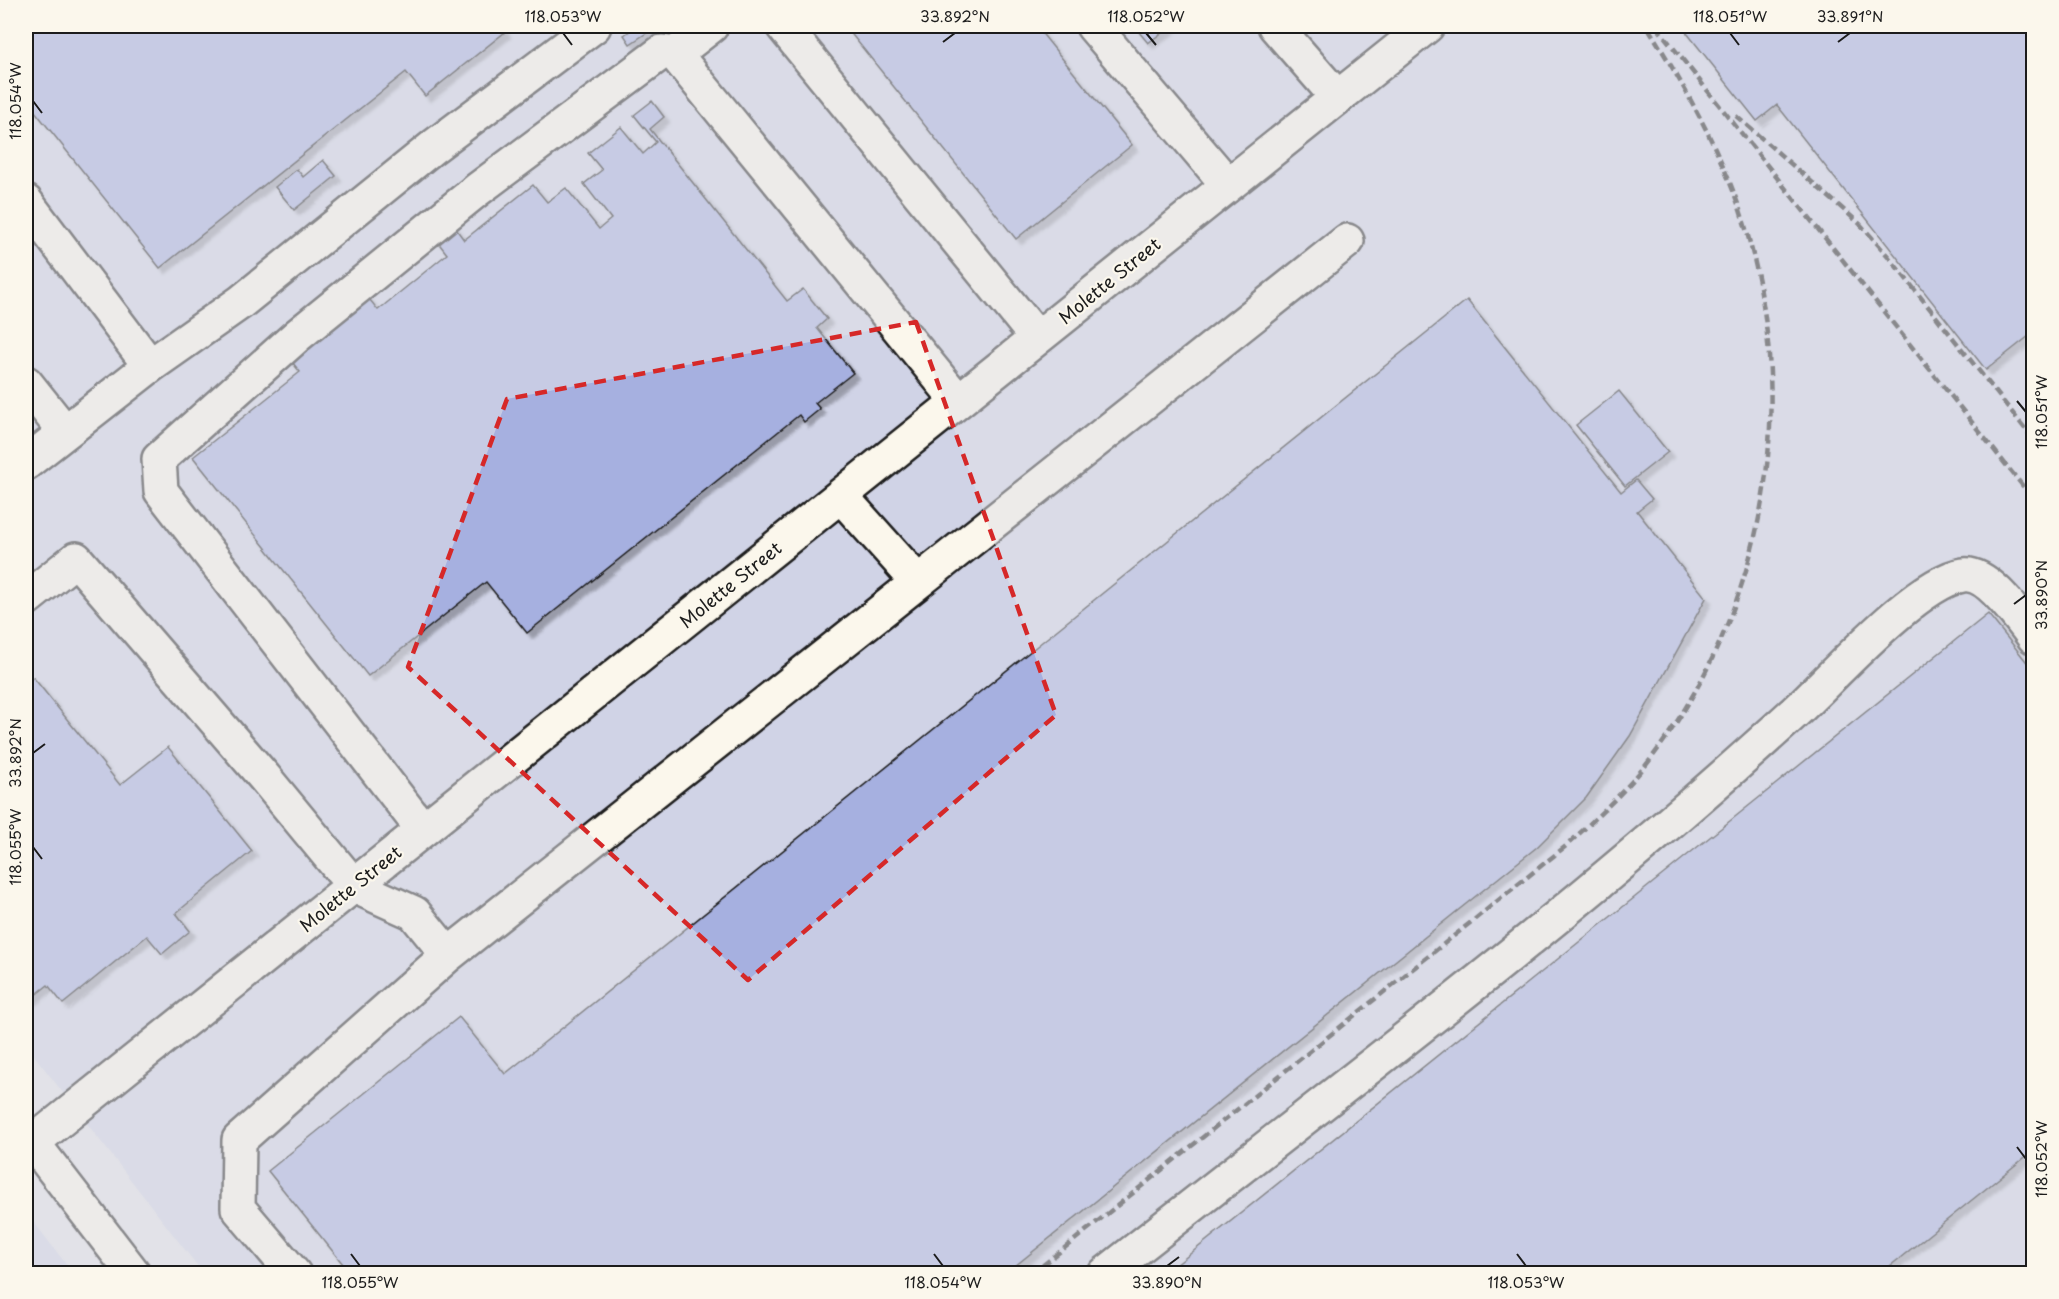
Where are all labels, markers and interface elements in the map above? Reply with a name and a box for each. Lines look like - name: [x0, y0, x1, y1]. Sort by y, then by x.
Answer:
- text: 118.053°W: [524, 4, 602, 27]
- text: 33.892°N: [920, 4, 990, 27]
- text: 118.052°W: [1107, 4, 1185, 27]
- text: 118.051°W: [1693, 4, 1768, 27]
- text: 33.891°N: [1817, 4, 1883, 27]
- text: 118.054°W: [3, 62, 26, 140]
- street label: Molette Street: [1052, 230, 1166, 330]
- text: 118.051°W: [2029, 374, 2052, 449]
- street label: Molette Street: [673, 534, 787, 634]
- text: 33.890°N: [2029, 560, 2052, 630]
- text: 33.892°N: [3, 718, 26, 788]
- text: 118.055°W: [3, 808, 26, 886]
- street label: Molette Street: [293, 838, 407, 938]
- text: 118.052°W: [2029, 1120, 2052, 1198]
- text: 118.055°W: [321, 1270, 399, 1293]
- text: 118.054°W: [904, 1270, 982, 1293]
- text: 33.890°N: [1132, 1270, 1202, 1293]
- text: 118.053°W: [1487, 1270, 1565, 1293]

